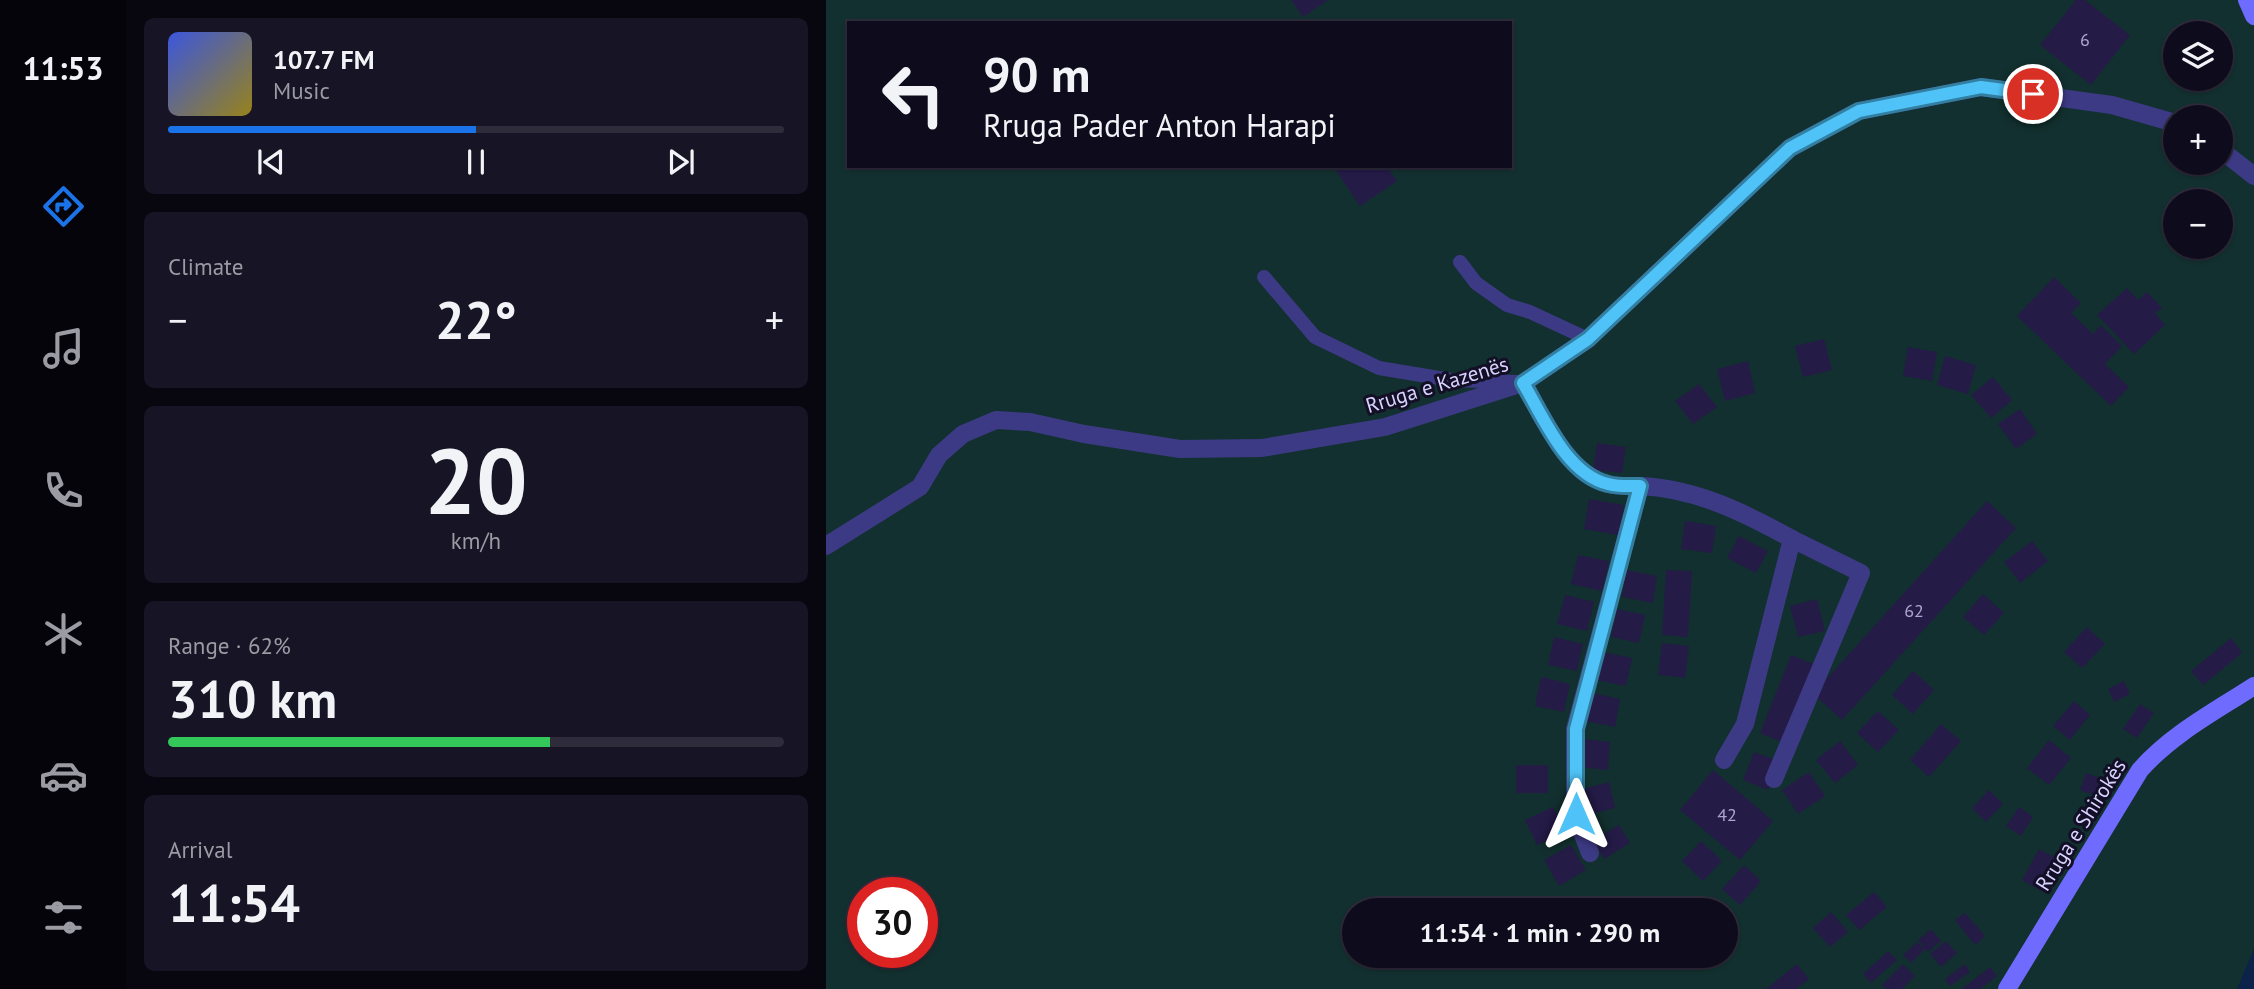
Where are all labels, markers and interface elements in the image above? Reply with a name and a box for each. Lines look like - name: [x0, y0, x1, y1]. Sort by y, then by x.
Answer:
- map controls: [2163, 21, 2233, 259]
- button: layers: [2163, 21, 2233, 91]
- house number: 6: [2080, 28, 2090, 51]
- text: 90 m: [983, 42, 1090, 106]
- text: 107.7 FM: [273, 43, 374, 76]
- text: 11:53: [22, 47, 104, 89]
- icon: left: [868, 49, 959, 140]
- pin: [2003, 64, 2063, 124]
- icon: arrive: [2014, 75, 2052, 113]
- text: Music: [273, 76, 330, 105]
- text: Rruga Pader Anton Harapi: [983, 104, 1336, 146]
- button: +: [2163, 105, 2233, 175]
- icon: previous: [252, 143, 290, 181]
- icon: pause: [457, 143, 495, 181]
- icon: next: [662, 143, 700, 181]
- icon: directions: [39, 182, 88, 231]
- button: −: [2163, 189, 2233, 259]
- text: Climate: [168, 252, 243, 281]
- text: 22°: [435, 286, 517, 353]
- text: −: [168, 295, 187, 344]
- text: +: [765, 295, 784, 344]
- icon: music: [39, 324, 88, 373]
- street label: Rruga e Kazenës: [1362, 350, 1511, 419]
- text: 20: [424, 421, 528, 539]
- icon: phone: [39, 466, 88, 515]
- text: km/h: [451, 526, 501, 555]
- house number: 62: [1904, 599, 1924, 622]
- icon: climate: [39, 609, 88, 658]
- text: Range · 62%: [168, 631, 291, 660]
- text: 310 km: [168, 665, 337, 732]
- icon: car: [39, 751, 88, 800]
- street label: Rruga e Shirokës: [2029, 754, 2132, 896]
- position arrow: [1539, 777, 1613, 851]
- house number: 42: [1717, 803, 1737, 826]
- text: Arrival: [168, 835, 232, 864]
- text: 11:54: [168, 869, 300, 936]
- speed limit sign: 30: [847, 877, 938, 968]
- icon: filters: [39, 893, 88, 942]
- text: 11:54 · 1 min · 290 m: [1420, 916, 1660, 949]

